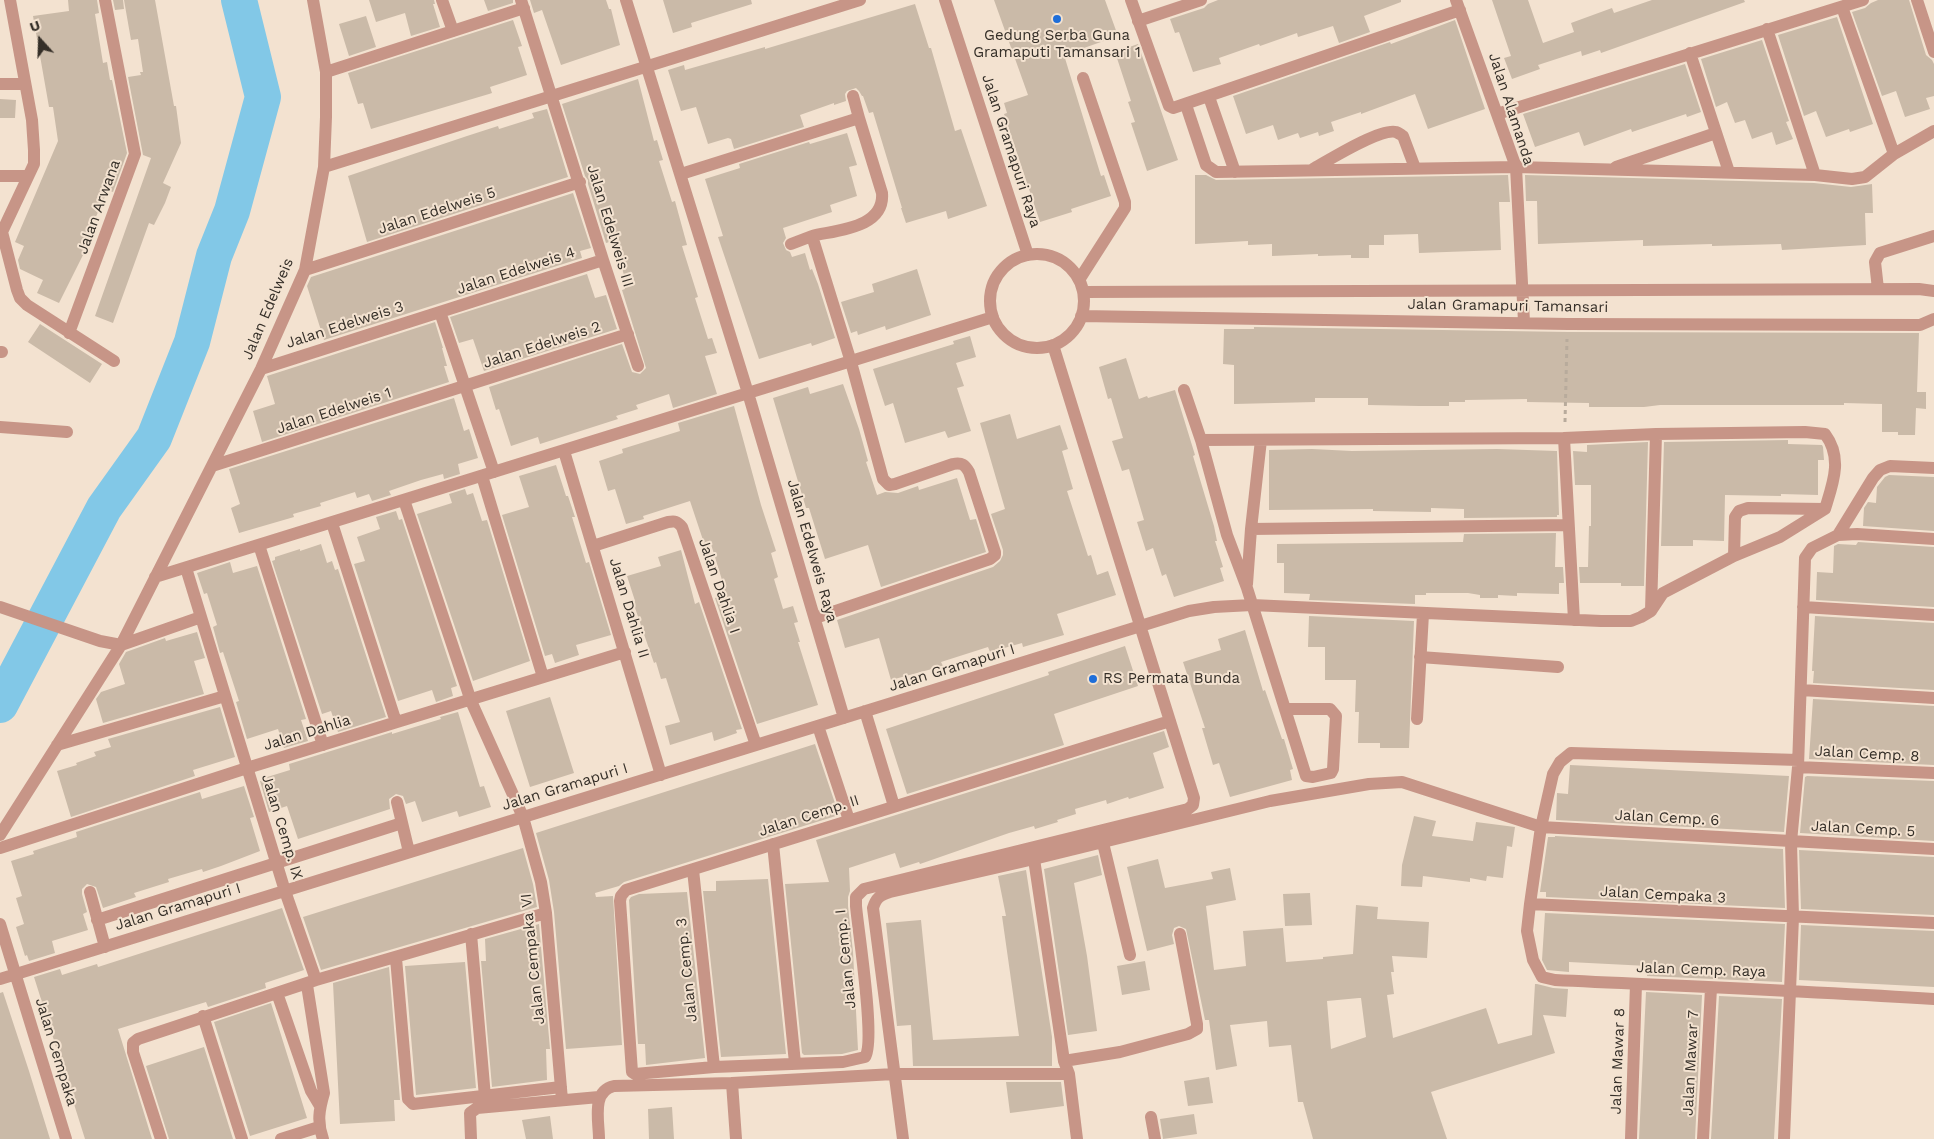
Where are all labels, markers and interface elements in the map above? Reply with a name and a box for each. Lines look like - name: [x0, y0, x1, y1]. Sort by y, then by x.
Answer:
- marker: Gedung Serba Guna Gramaputi Tamansari 1: [1051, 13, 1063, 25]
- north arrow: [15, 15, 65, 65]
- text: U: [27, 17, 42, 35]
- place label: Gedung Serba Guna Gramaputi Tamansari 1: [973, 27, 1141, 62]
- street label: Jalan Alamanda: [1484, 51, 1538, 167]
- street label: Jalan Gramapuri Raya: [978, 72, 1044, 230]
- street label: Jalan Arwana: [74, 157, 124, 257]
- street label: Jalan Edelweis III: [583, 163, 637, 289]
- street label: Jalan Edelweis 5: [376, 184, 498, 238]
- street label: Jalan Edelweis 4: [455, 243, 577, 299]
- street label: Jalan Edelweis: [238, 255, 298, 363]
- street label: Jalan Gramapuri Tamansari: [1407, 295, 1609, 317]
- street label: Jalan Edelweis 3: [284, 298, 406, 352]
- street label: Jalan Edelweis 2: [481, 318, 603, 372]
- street label: Jalan Edelweis 1: [274, 384, 394, 438]
- street label: Jalan Edelweis Raya: [783, 477, 841, 625]
- street label: Jalan Dahlia I: [694, 536, 744, 636]
- street label: Jalan Dahlia II: [605, 556, 653, 660]
- street label: Jalan Gramapuri I: [887, 640, 1017, 696]
- place label: RS Permata Bunda: [1103, 670, 1240, 688]
- marker: RS Permata Bunda: [1087, 673, 1099, 685]
- street label: Jalan Dahlia: [261, 711, 353, 755]
- street label: Jalan Cemp. 8: [1814, 742, 1920, 766]
- street label: Jalan Gramapuri I: [500, 759, 630, 815]
- street label: Jalan Cemp. IX: [257, 772, 307, 882]
- street label: Jalan Cemp. II: [757, 791, 861, 841]
- street label: Jalan Cemp. 6: [1614, 806, 1720, 830]
- street label: Jalan Cemp. 5: [1810, 817, 1916, 841]
- street label: Jalan Gramapuri I: [113, 879, 243, 935]
- street label: Jalan Cempaka 3: [1600, 883, 1726, 907]
- street label: Jalan Cempaka VI: [517, 893, 549, 1025]
- street label: Jalan Cemp. I: [832, 908, 860, 1010]
- street label: Jalan Cemp. 3: [673, 917, 701, 1023]
- street label: Jalan Cemp. Raya: [1636, 959, 1766, 981]
- street label: Jalan Cempaka: [31, 996, 81, 1108]
- street label: Jalan Mawar 8: [1607, 1007, 1629, 1115]
- street label: Jalan Mawar 7: [1679, 1010, 1703, 1116]

